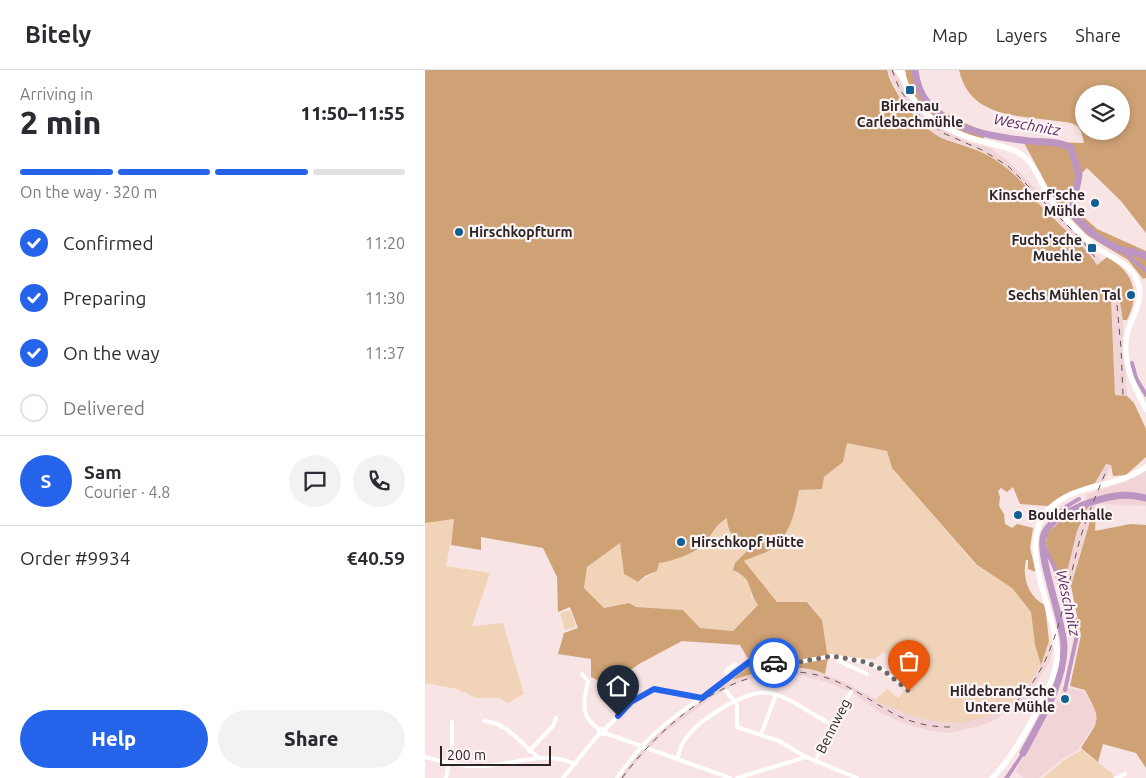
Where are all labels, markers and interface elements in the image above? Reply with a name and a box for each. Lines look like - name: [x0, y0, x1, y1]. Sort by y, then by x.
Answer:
- text: Bitely: [25, 21, 91, 48]
- text: Map: [932, 25, 968, 45]
- text: Layers: [996, 25, 1047, 45]
- text: Share: [1075, 25, 1121, 45]
- marker: Birkenau Carlebachmühle: [904, 84, 916, 96]
- text: Arriving in: [20, 85, 93, 103]
- map controls: [1075, 85, 1130, 140]
- button: layers: [1075, 85, 1130, 140]
- place label: Birkenau Carlebachmühle: [857, 98, 963, 130]
- text: 11:50–11:55: [300, 102, 405, 124]
- text: 2 min: [20, 104, 101, 140]
- water label: Weschnitz: [992, 110, 1063, 139]
- text: On the way · 320 m: [20, 183, 157, 201]
- place label: Kinscherf'sche Mühle: [989, 187, 1085, 219]
- marker: Kinscherf'sche Mühle: [1089, 197, 1101, 209]
- place label: Hirschkopfturm: [469, 224, 573, 240]
- marker: Hirschkopfturm: [453, 226, 465, 238]
- icon: check: [20, 229, 48, 257]
- text: Confirmed: [63, 232, 154, 254]
- place label: Fuchs'sche Muehle: [1011, 232, 1082, 264]
- text: 11:20: [365, 234, 405, 252]
- marker: Fuchs'sche Muehle: [1086, 242, 1098, 254]
- icon: check: [20, 284, 48, 312]
- text: Preparing: [63, 287, 147, 309]
- place label: Sechs Mühlen Tal: [1008, 287, 1121, 303]
- text: 11:30: [365, 289, 405, 307]
- marker: Sechs Mühlen Tal: [1125, 289, 1137, 301]
- icon: check: [20, 339, 48, 367]
- text: On the way: [63, 342, 160, 364]
- text: 11:37: [365, 344, 405, 362]
- text: Delivered: [63, 397, 145, 419]
- button: chat: [289, 455, 341, 507]
- button: phone: [353, 455, 405, 507]
- text: Sam: [84, 461, 122, 483]
- text: S: [41, 470, 51, 492]
- text: Courier · 4.8: [84, 483, 170, 501]
- place label: Boulderhalle: [1028, 507, 1113, 523]
- marker: Boulderhalle: [1012, 509, 1024, 521]
- place label: Hirschkopf Hütte: [691, 534, 804, 550]
- marker: Hirschkopf Hütte: [675, 536, 687, 548]
- text: Order #9934: [20, 547, 130, 569]
- text: €40.59: [347, 547, 405, 569]
- water label: Weschnitz: [1053, 568, 1084, 639]
- courier: [749, 638, 799, 688]
- pin: [888, 640, 930, 691]
- icon: bag: [895, 647, 923, 675]
- icon: car: [760, 649, 788, 677]
- pin: [597, 665, 639, 716]
- icon: home: [604, 672, 632, 700]
- place label: Hildebrand’sche Untere Mühle: [950, 683, 1055, 715]
- marker: Hildebrand’sche Untere Mühle: [1059, 693, 1071, 705]
- street label: Bennweg: [812, 696, 854, 756]
- button: Help: [20, 710, 208, 768]
- button: Share: [218, 710, 405, 768]
- scale bar: [440, 743, 551, 766]
- text: 200 m: [447, 747, 486, 763]

